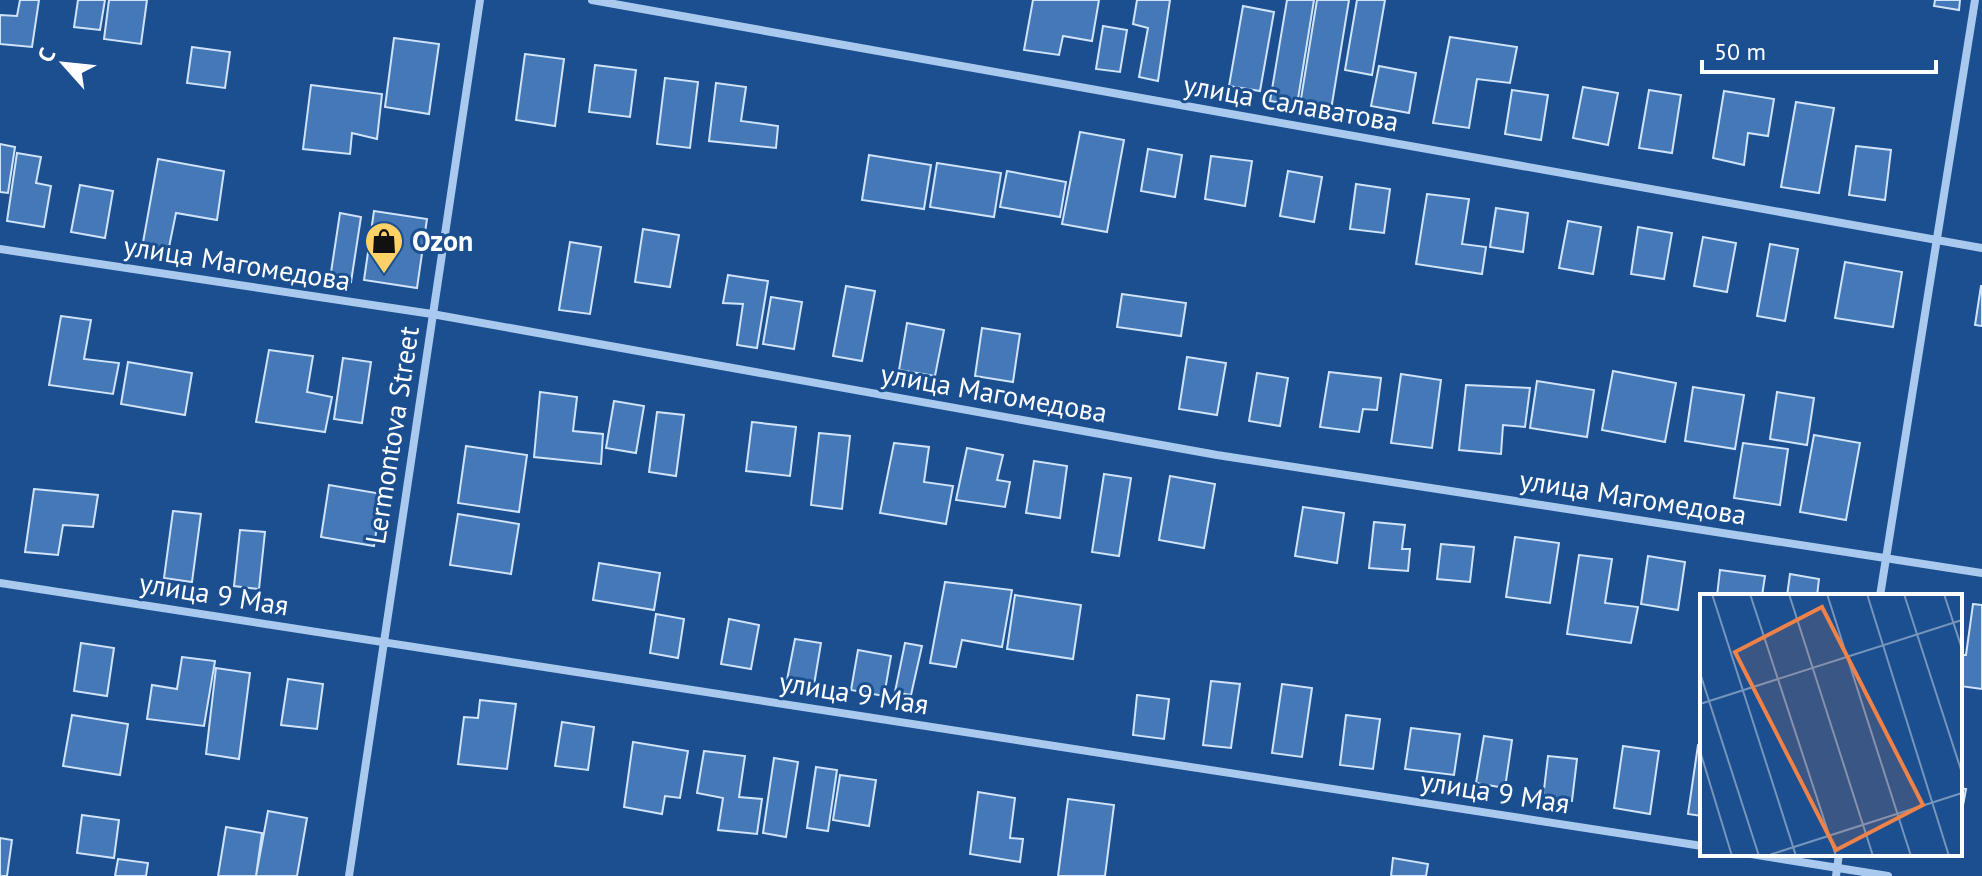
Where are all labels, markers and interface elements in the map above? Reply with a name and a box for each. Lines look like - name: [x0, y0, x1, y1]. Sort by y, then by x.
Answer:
- north arrow: [24, 24, 104, 104]
- scale bar: [1702, 24, 1936, 74]
- text: 50 m: [1714, 36, 1766, 67]
- text: С: [31, 43, 61, 67]
- street label: улица Салаватова: [1181, 65, 1402, 140]
- shop icon: Ozon: [363, 220, 405, 275]
- place label: Ozon: [412, 222, 473, 259]
- street label: улица Магомедова: [121, 226, 353, 299]
- street label: Lermontova Street: [356, 323, 427, 546]
- street label: улица Магомедова: [878, 354, 1110, 431]
- street label: улица Магомедова: [1517, 460, 1749, 533]
- street label: улица 9 Мая: [137, 563, 291, 624]
- inset map: [1700, 594, 1962, 856]
- street label: улица 9 Мая: [777, 662, 931, 723]
- street label: улица 9 Мая: [1418, 761, 1572, 822]

